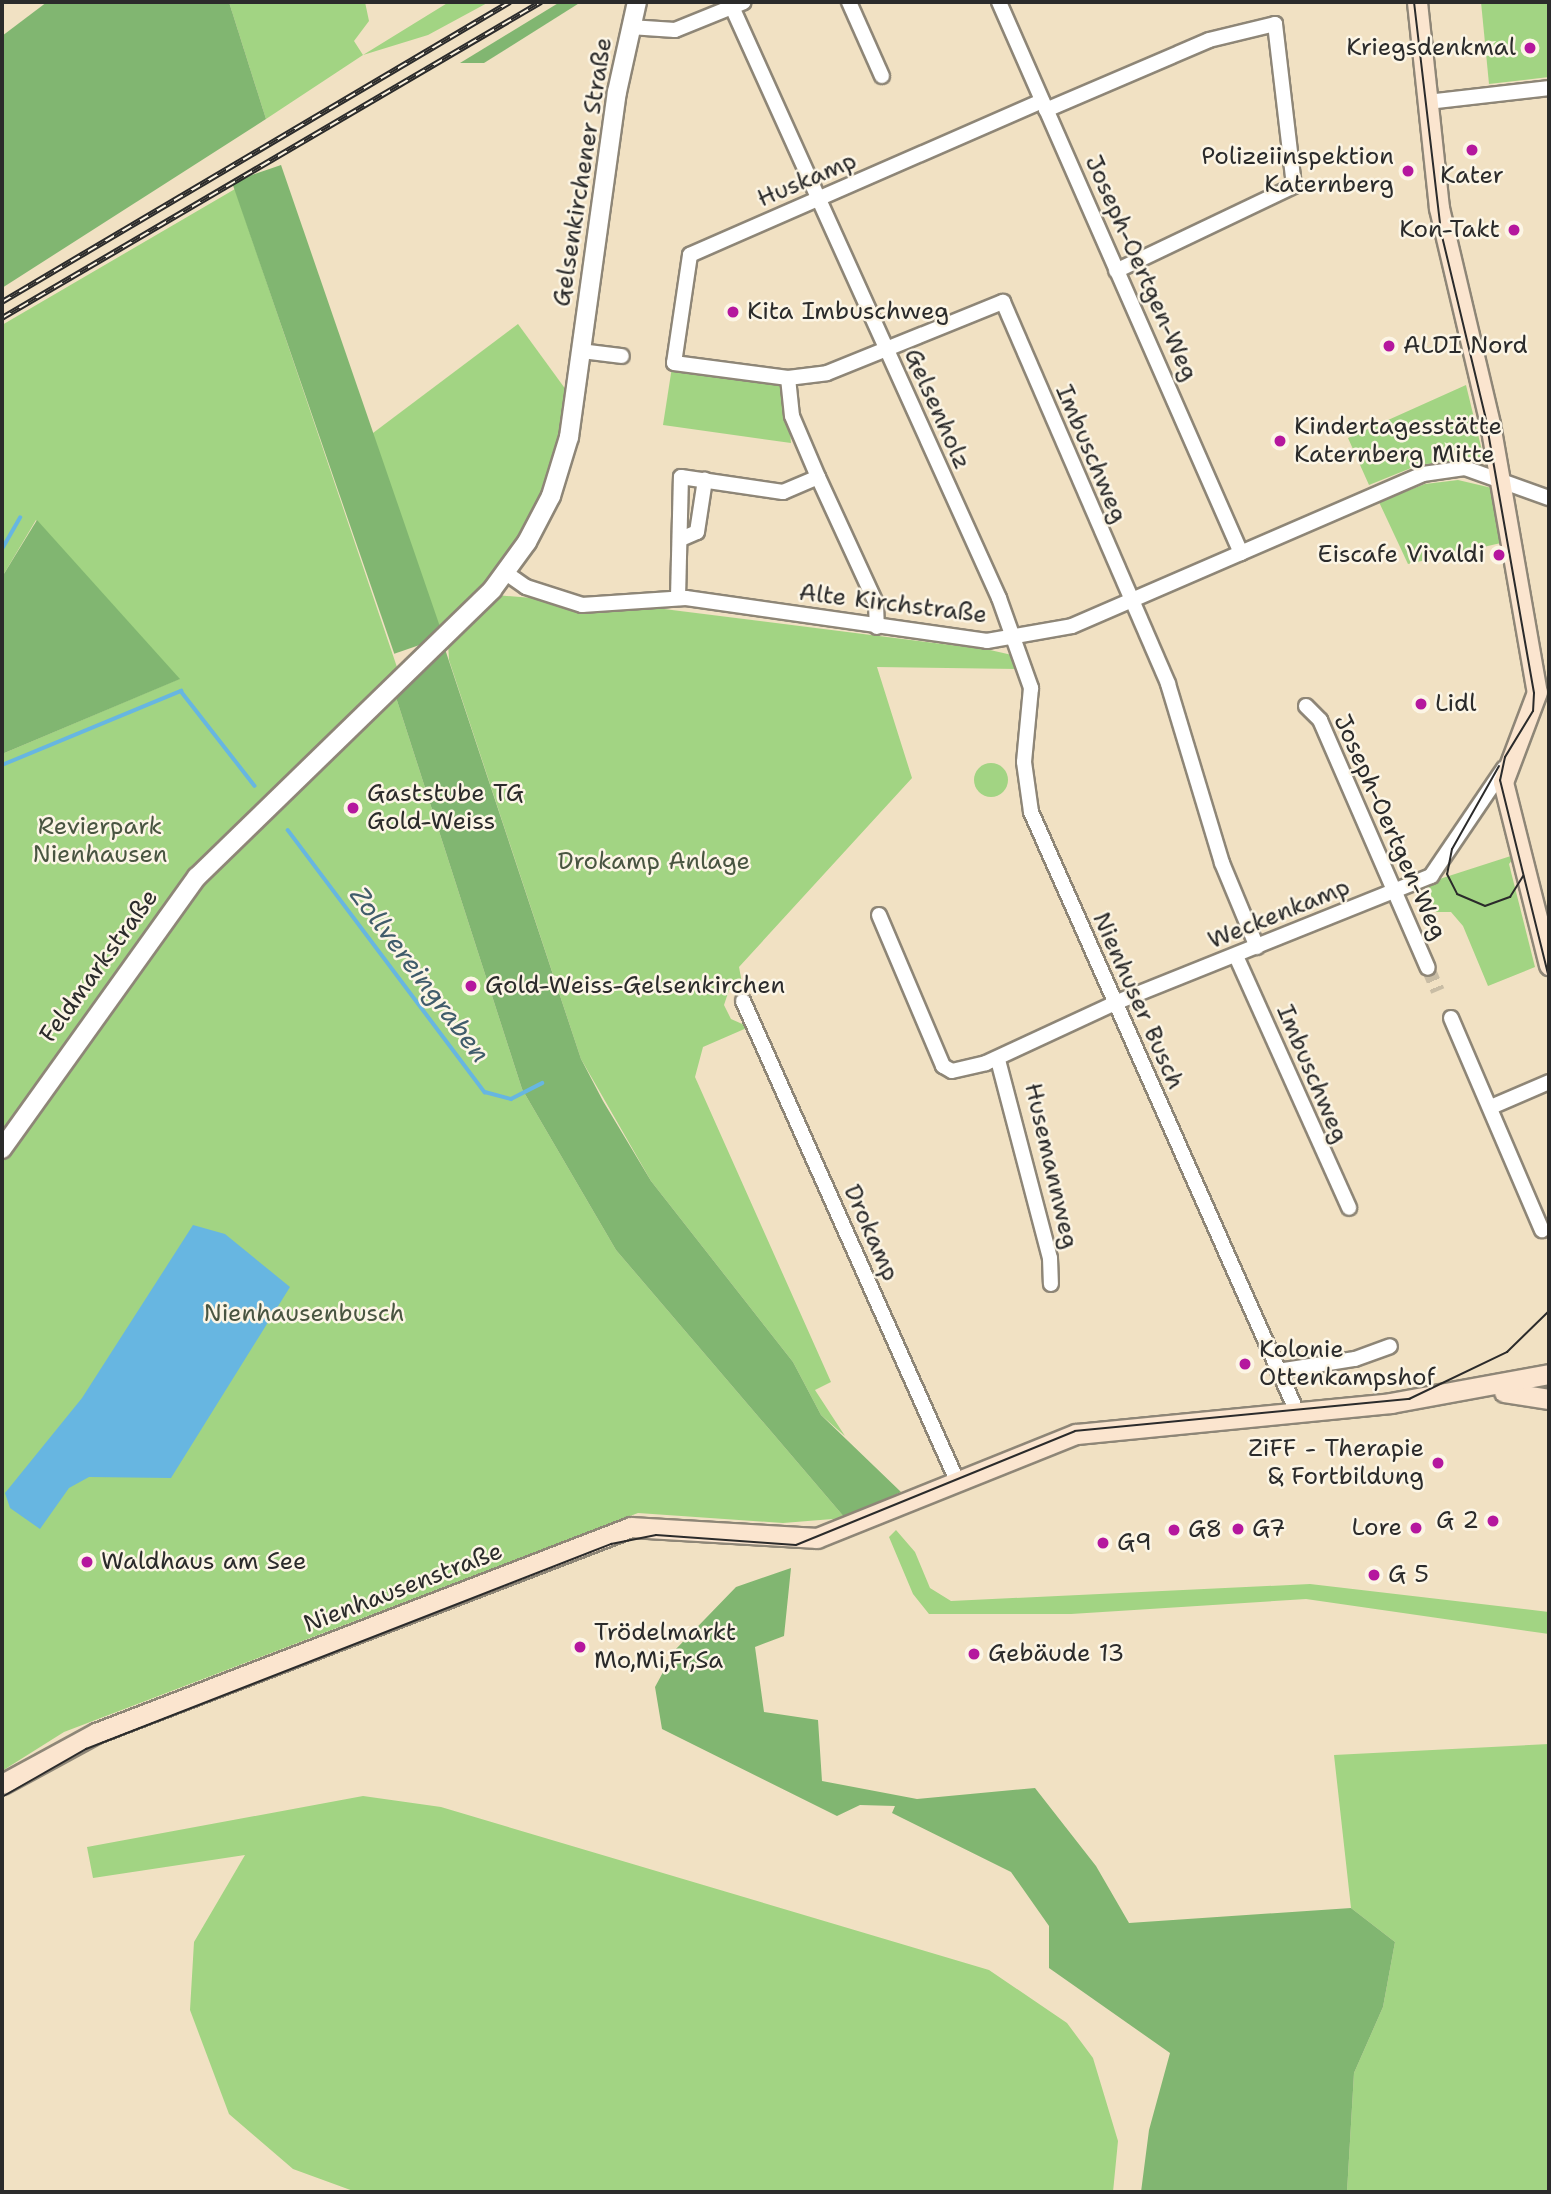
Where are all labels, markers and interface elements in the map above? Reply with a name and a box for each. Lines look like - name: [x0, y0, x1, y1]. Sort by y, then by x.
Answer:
- place label: Kriegsdenkmal: [1346, 34, 1516, 62]
- street label: Gelsenkirchener Straße: [547, 35, 619, 309]
- marker: Kriegsdenkmal: [1522, 40, 1538, 56]
- marker: Kater: [1464, 142, 1480, 158]
- place label: Polizeiinspektion Katernberg: [1201, 143, 1394, 199]
- street label: Huskamp: [753, 146, 861, 214]
- street label: Joseph-Oertgen-Weg: [1078, 151, 1204, 385]
- place label: Kater: [1440, 162, 1504, 190]
- marker: Polizeiinspektion Katernberg: [1400, 163, 1416, 179]
- place label: Kon-Takt: [1399, 216, 1500, 244]
- marker: Kon-Takt: [1506, 222, 1522, 238]
- place label: Kita Imbuschweg: [747, 298, 949, 326]
- marker: Kita Imbuschweg: [725, 304, 741, 320]
- place label: ALDI Nord: [1403, 332, 1528, 360]
- marker: ALDI Nord: [1381, 338, 1397, 354]
- street label: Gelsenholz: [898, 344, 976, 474]
- street label: Imbuschweg: [1049, 381, 1133, 527]
- place label: Kindertagesstätte Katernberg Mitte: [1294, 413, 1502, 469]
- marker: Kindertagesstätte Katernberg Mitte: [1272, 433, 1288, 449]
- place label: Eiscafe Vivaldi: [1318, 541, 1485, 569]
- marker: Eiscafe Vivaldi: [1491, 547, 1507, 563]
- street label: Alte Kirchstraße: [797, 578, 989, 630]
- place label: Lidl: [1435, 690, 1476, 718]
- marker: Lidl: [1413, 696, 1429, 712]
- street label: Joseph-Oertgen-Weg: [1327, 710, 1453, 944]
- place label: Gaststube TG Gold-Weiss: [367, 780, 524, 836]
- marker: Gaststube TG Gold-Weiss: [345, 800, 361, 816]
- park label: Revierpark Nienhausen: [32, 813, 168, 869]
- park label: Drokamp Anlage: [558, 848, 750, 876]
- street label: Weckenkamp: [1204, 872, 1354, 956]
- water label: Zollvereingraben: [344, 880, 496, 1068]
- street label: Feldmarkstraße: [34, 884, 164, 1048]
- street label: Nienhuser Busch: [1086, 908, 1190, 1094]
- place label: Gold-Weiss-Gelsenkirchen: [485, 972, 785, 1000]
- marker: Gold-Weiss-Gelsenkirchen: [463, 978, 479, 994]
- street label: Imbuschweg: [1270, 1001, 1354, 1147]
- street label: Husemannweg: [1018, 1080, 1084, 1252]
- street label: Drokamp: [837, 1180, 905, 1286]
- park label: Nienhausenbusch: [203, 1300, 405, 1328]
- place label: Kolonie Ottenkampshof: [1259, 1336, 1435, 1392]
- marker: Kolonie Ottenkampshof: [1237, 1356, 1253, 1372]
- place label: ZiFF - Therapie & Fortbildung: [1248, 1435, 1424, 1491]
- marker: ZiFF - Therapie & Fortbildung: [1430, 1455, 1446, 1471]
- place label: G 2: [1436, 1507, 1479, 1535]
- marker: G 2: [1485, 1513, 1501, 1529]
- place label: Lore: [1352, 1514, 1402, 1542]
- place label: G7: [1252, 1515, 1286, 1543]
- place label: G8: [1188, 1516, 1222, 1544]
- marker: Lore: [1408, 1520, 1424, 1536]
- marker: G7: [1230, 1521, 1246, 1537]
- marker: G8: [1166, 1522, 1182, 1538]
- place label: G9: [1117, 1529, 1152, 1557]
- marker: G9: [1095, 1535, 1111, 1551]
- street label: Nienhausenstraße: [300, 1537, 506, 1639]
- place label: Waldhaus am See: [101, 1548, 307, 1576]
- marker: Waldhaus am See: [79, 1554, 95, 1570]
- place label: G 5: [1388, 1561, 1429, 1589]
- marker: G 5: [1366, 1567, 1382, 1583]
- place label: Trödelmarkt Mo,Mi,Fr,Sa: [594, 1619, 736, 1675]
- marker: Trödelmarkt Mo,Mi,Fr,Sa: [572, 1639, 588, 1655]
- place label: Gebäude 13: [988, 1640, 1124, 1668]
- marker: Gebäude 13: [966, 1646, 982, 1662]

